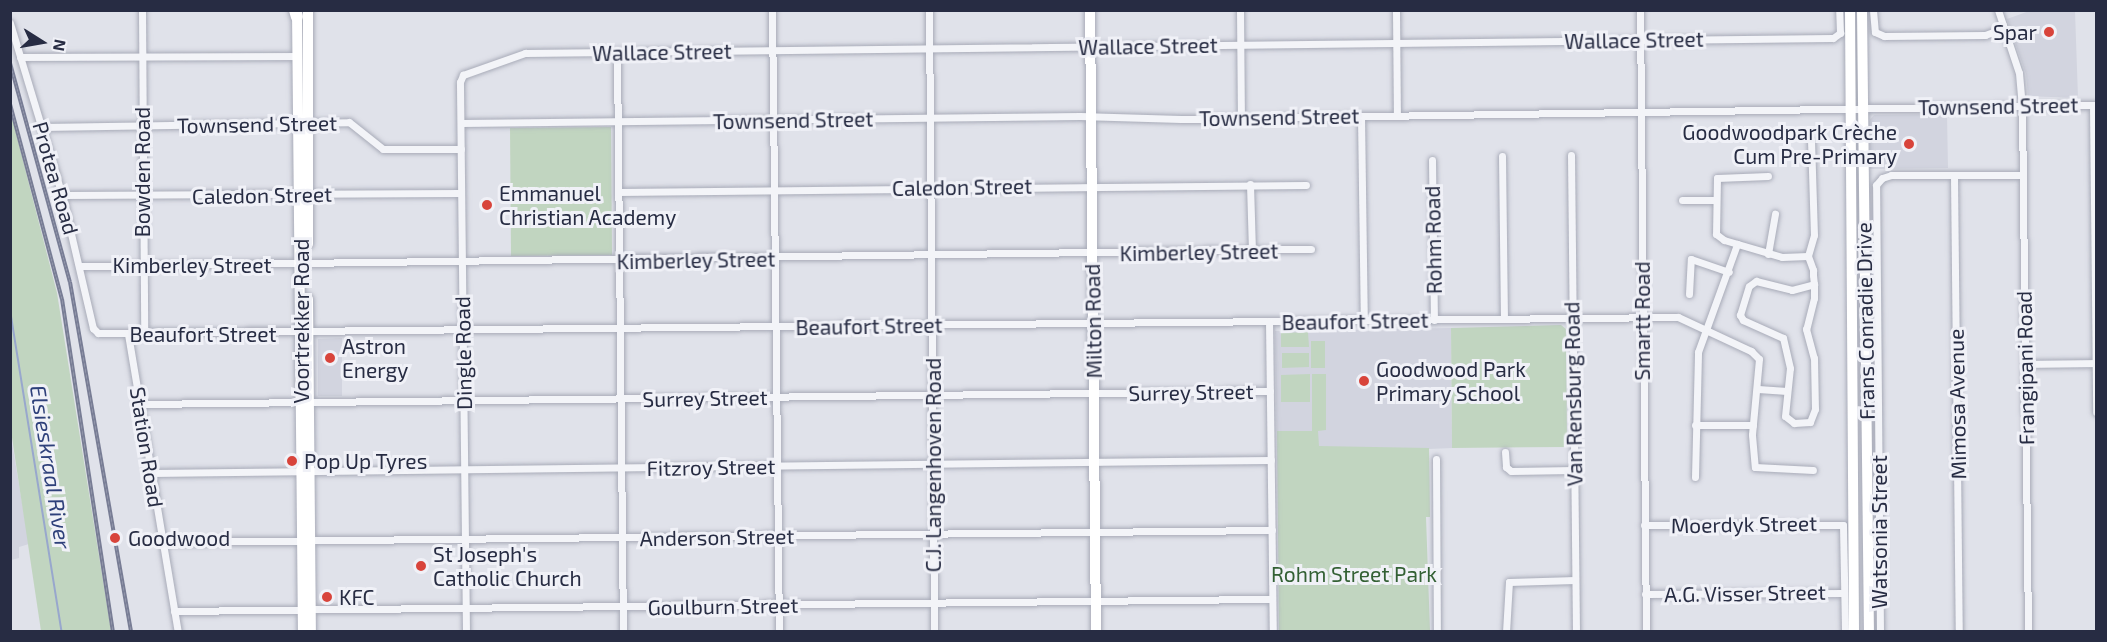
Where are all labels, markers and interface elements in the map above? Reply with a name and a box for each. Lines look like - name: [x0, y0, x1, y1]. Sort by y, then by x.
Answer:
- north arrow: [12, 12, 72, 72]
- place label: Spar: [1993, 19, 2037, 45]
- marker: Spar: [2042, 25, 2056, 39]
- street label: Wallace Street: [1564, 26, 1704, 54]
- street label: Wallace Street: [1078, 32, 1218, 60]
- text: N: [50, 38, 71, 53]
- street label: Wallace Street: [592, 38, 732, 66]
- street label: Townsend Street: [1918, 92, 2078, 120]
- street label: Townsend Street: [1199, 103, 1359, 131]
- street label: Townsend Street: [713, 106, 873, 134]
- street label: Bowden Road: [129, 107, 155, 237]
- street label: Townsend Street: [177, 110, 337, 138]
- street label: Protea Road: [28, 119, 84, 237]
- place label: Goodwoodpark Crèche Cum Pre-Primary: [1682, 119, 1897, 169]
- marker: Goodwoodpark Crèche Cum Pre-Primary: [1902, 137, 1916, 151]
- street label: Caledon Street: [892, 173, 1032, 201]
- place label: Emmanuel Christian Academy: [499, 180, 677, 230]
- street label: Caledon Street: [192, 181, 332, 209]
- street label: Rohm Road: [1419, 186, 1447, 294]
- marker: Emmanuel Christian Academy: [480, 198, 494, 212]
- street label: Frans Conradie Drive: [1851, 222, 1879, 420]
- street label: Voortrekker Road: [288, 238, 314, 404]
- street label: Kimberley Street: [1119, 238, 1279, 266]
- street label: Kimberley Street: [616, 246, 776, 274]
- street label: Kimberley Street: [112, 252, 272, 278]
- street label: Smartt Road: [1629, 261, 1655, 381]
- street label: Milton Road: [1079, 263, 1107, 379]
- street label: Frangipani Road: [2011, 291, 2039, 445]
- street label: Dingle Road: [449, 296, 477, 410]
- street label: Van Rensburg Road: [1559, 301, 1587, 487]
- street label: Beaufort Street: [1281, 307, 1429, 335]
- street label: Beaufort Street: [795, 312, 943, 340]
- street label: Beaufort Street: [130, 321, 276, 347]
- street label: Mimosa Avenue: [1943, 328, 1971, 480]
- place label: Astron Energy: [342, 333, 408, 383]
- marker: Astron Energy: [323, 351, 337, 365]
- place label: Goodwood Park Primary School: [1376, 356, 1526, 406]
- street label: C.J. Langenhoven Road: [920, 358, 946, 572]
- marker: Goodwood Park Primary School: [1357, 374, 1371, 388]
- street label: Surrey Street: [1128, 378, 1254, 406]
- water label: Elsieskraal River: [25, 383, 77, 551]
- street label: Surrey Street: [642, 384, 768, 412]
- street label: Station Road: [125, 385, 169, 509]
- place label: Pop Up Tyres: [304, 448, 428, 474]
- street label: Fitzroy Street: [646, 453, 776, 481]
- marker: Pop Up Tyres: [285, 454, 299, 468]
- street label: Watsonia Street: [1866, 455, 1892, 609]
- street label: Moerdyk Street: [1670, 510, 1818, 538]
- street label: Anderson Street: [639, 523, 795, 551]
- place label: Goodwood: [128, 525, 230, 551]
- marker: Goodwood: [106, 529, 124, 547]
- place label: St Joseph's Catholic Church: [433, 541, 582, 591]
- marker: St Joseph's Catholic Church: [414, 559, 428, 573]
- park label: Rohm Street Park: [1271, 561, 1437, 587]
- street label: A.G. Visser Street: [1664, 579, 1826, 607]
- place label: KFC: [339, 584, 375, 610]
- marker: KFC: [320, 590, 334, 604]
- street label: Goulburn Street: [647, 592, 799, 620]

